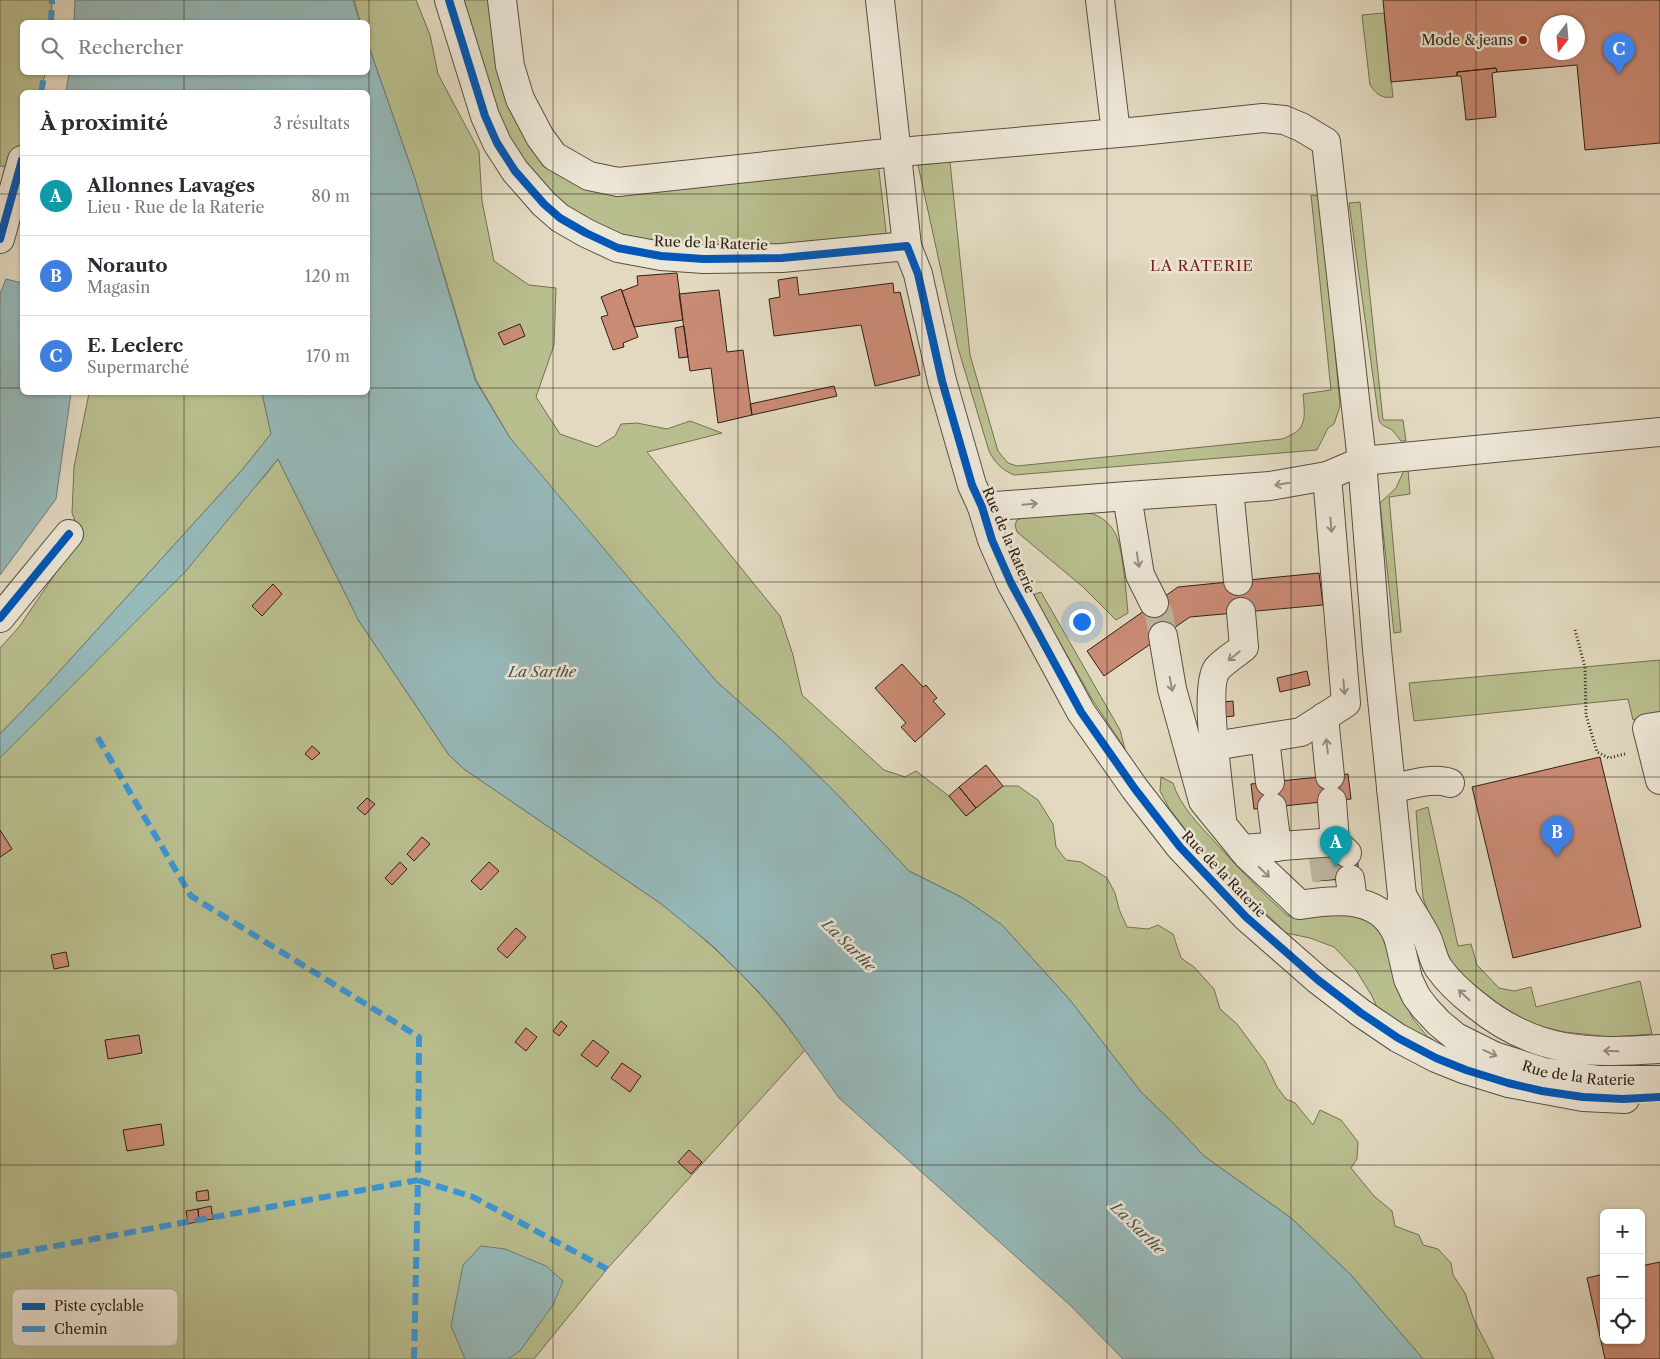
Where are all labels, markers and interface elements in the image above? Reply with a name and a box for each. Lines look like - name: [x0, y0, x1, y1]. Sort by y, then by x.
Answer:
- north arrow: [1540, 15, 1585, 60]
- search box: [20, 20, 370, 75]
- place label: Mode & jeans: [1421, 31, 1513, 49]
- pin: C: [1603, 33, 1635, 74]
- icon: search: [38, 34, 66, 62]
- marker: Mode & jeans: [1517, 34, 1529, 46]
- text: Rechercher: [78, 36, 183, 59]
- text: À proximité: [40, 110, 168, 135]
- text: 3 résultats: [273, 113, 350, 133]
- text: Allonnes Lavages: [87, 174, 255, 197]
- text: A: [50, 186, 62, 206]
- text: 80 m: [311, 186, 350, 206]
- text: Lieu · Rue de la Raterie: [87, 197, 265, 217]
- street label: Rue de la Raterie: [654, 232, 768, 254]
- text: Norauto: [87, 254, 168, 277]
- district label: LA RATERIE: [1150, 256, 1254, 275]
- text: B: [50, 266, 62, 286]
- text: 120 m: [305, 266, 350, 286]
- text: Magasin: [87, 277, 150, 297]
- text: E. Leclerc: [87, 334, 183, 357]
- text: C: [50, 346, 62, 366]
- text: 170 m: [306, 346, 350, 366]
- text: Supermarché: [87, 357, 189, 377]
- one-way arrow: [1274, 480, 1290, 490]
- street label: Rue de la Raterie: [978, 484, 1040, 596]
- one-way arrow: [1022, 499, 1038, 508]
- one-way arrow: [1326, 517, 1336, 533]
- one-way arrow: [1133, 552, 1143, 568]
- your location: [1069, 609, 1095, 635]
- one-way arrow: [1227, 650, 1240, 661]
- water label: La Sarthe: [507, 662, 577, 681]
- one-way arrow: [1167, 676, 1176, 692]
- one-way arrow: [1340, 679, 1349, 695]
- one-way arrow: [1322, 739, 1332, 755]
- pin: B: [1541, 816, 1573, 857]
- pin: A: [1320, 826, 1352, 867]
- street label: Rue de la Raterie: [1178, 827, 1270, 921]
- one-way arrow: [1258, 866, 1271, 878]
- water label: La Sarthe: [817, 914, 881, 976]
- one-way arrow: [1458, 989, 1470, 1001]
- one-way arrow: [1604, 1047, 1620, 1056]
- one-way arrow: [1482, 1049, 1497, 1059]
- street label: Rue de la Raterie: [1520, 1057, 1635, 1089]
- water label: La Sarthe: [1106, 1197, 1170, 1259]
- map controls: [1600, 1209, 1645, 1344]
- button: +: [1600, 1209, 1645, 1254]
- button: −: [1600, 1254, 1645, 1299]
- legend: [12, 1289, 178, 1346]
- text: Piste cyclable: [54, 1297, 144, 1315]
- button: locate: [1600, 1299, 1645, 1344]
- text: Chemin: [54, 1320, 108, 1338]

